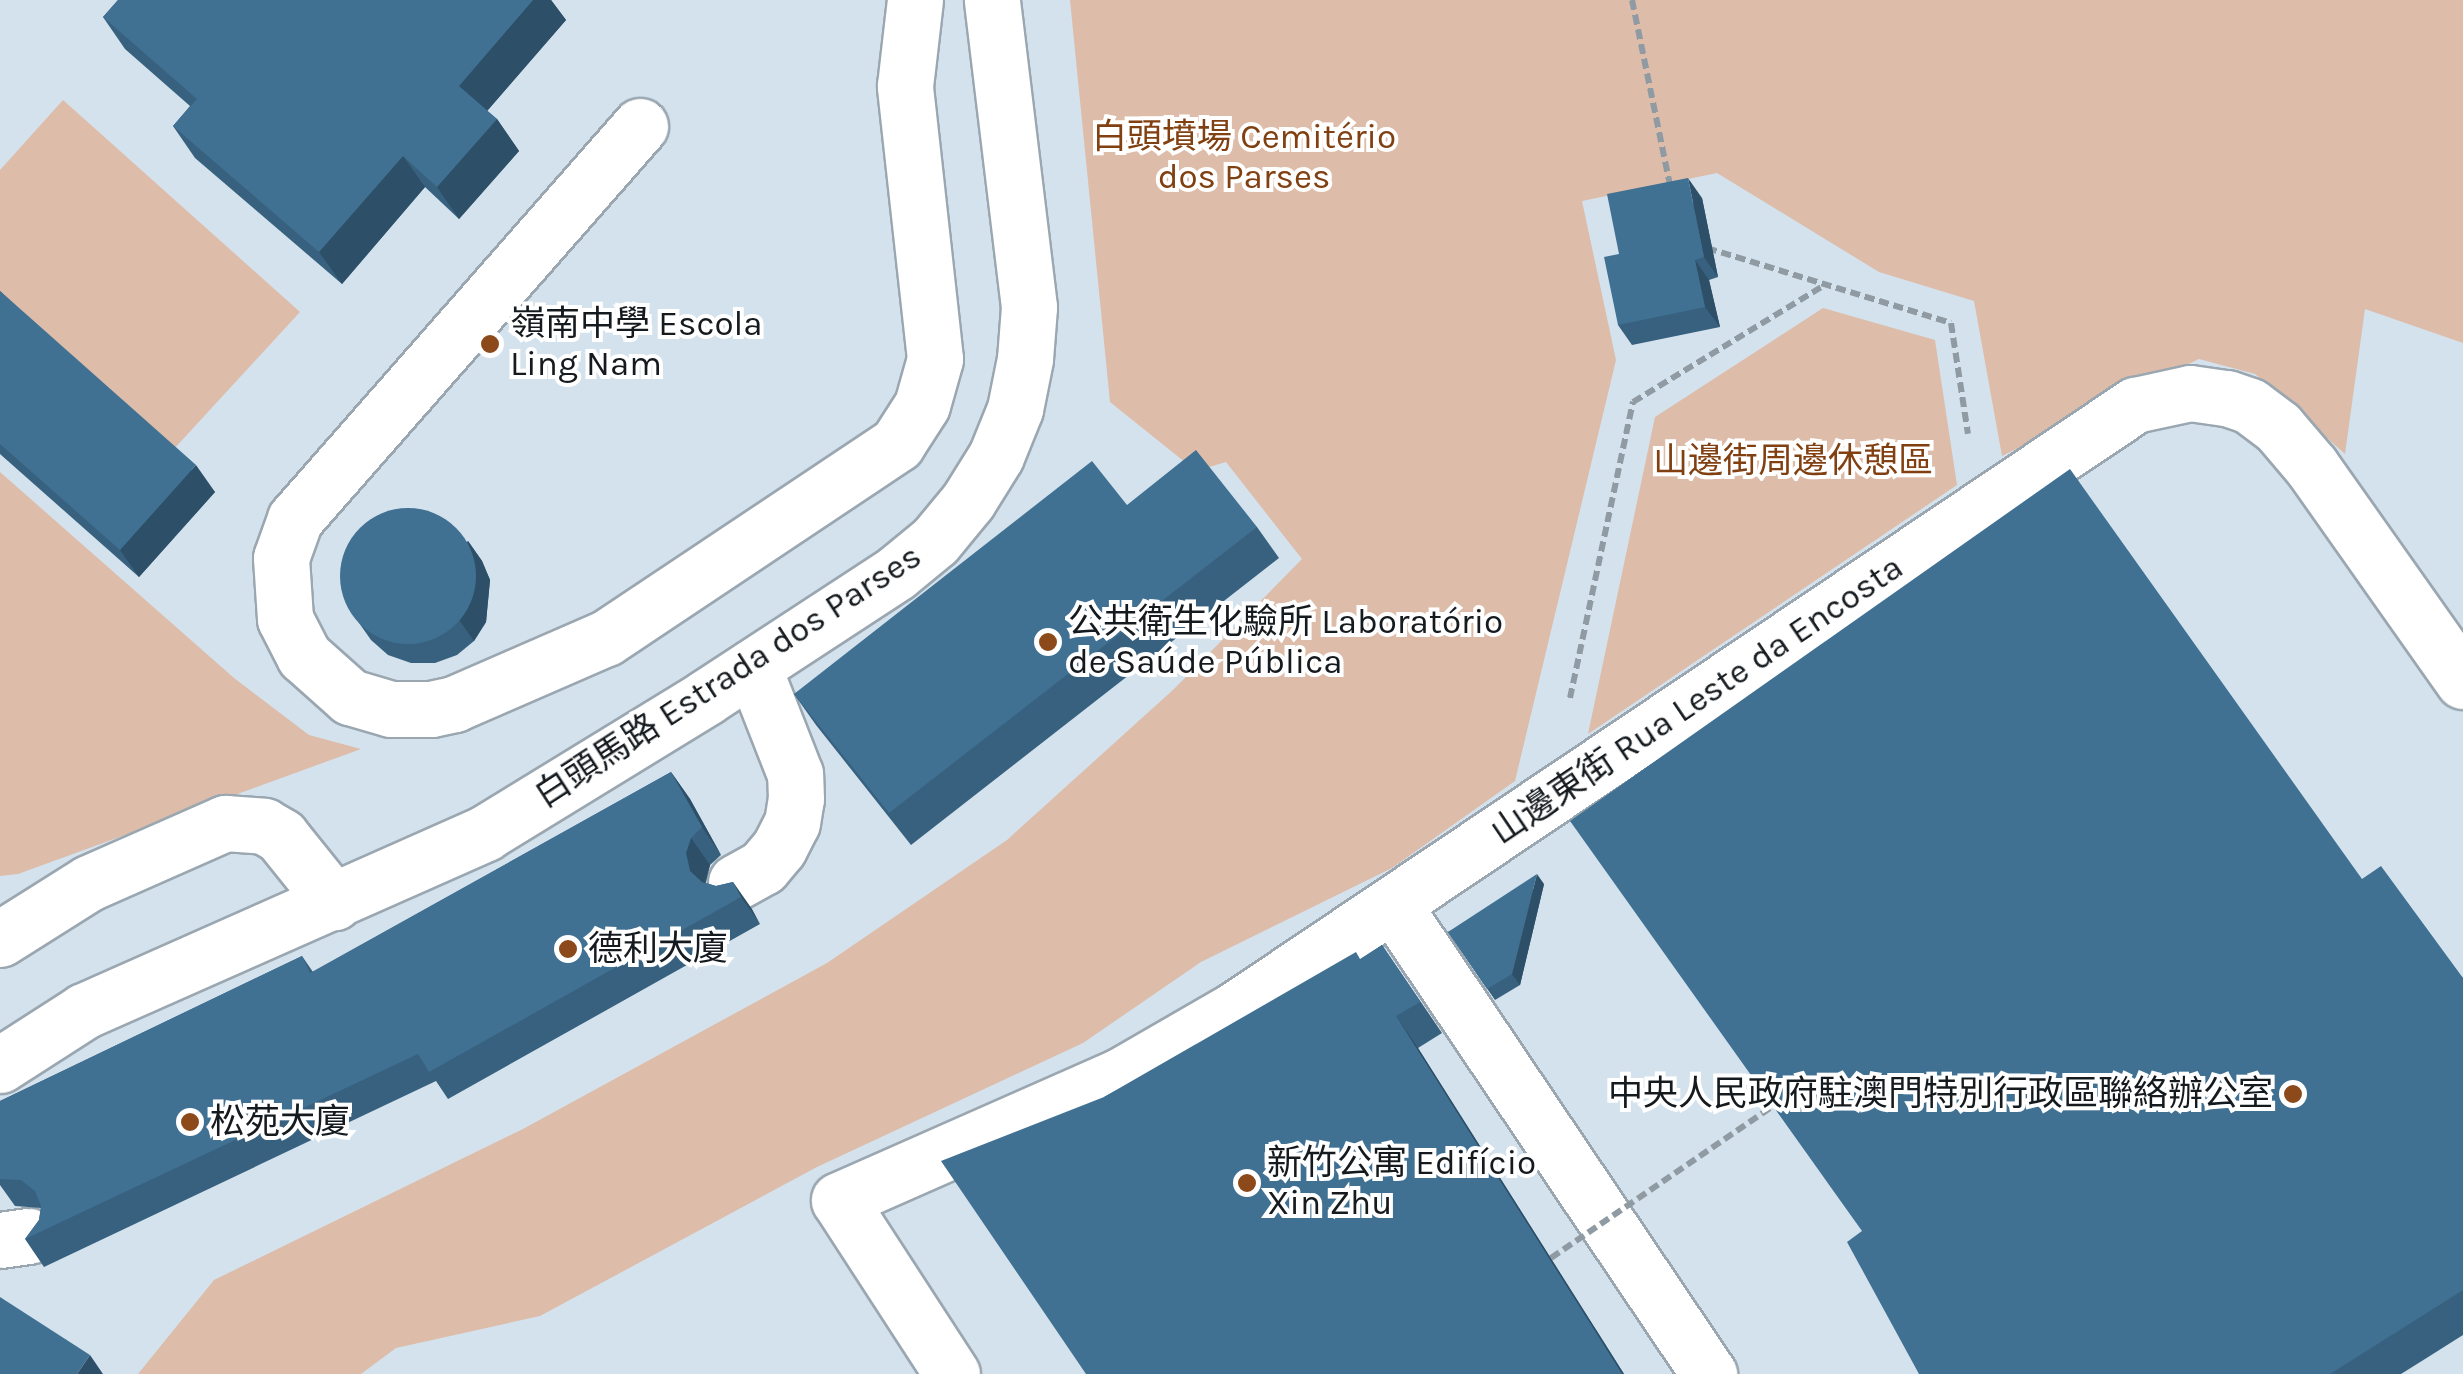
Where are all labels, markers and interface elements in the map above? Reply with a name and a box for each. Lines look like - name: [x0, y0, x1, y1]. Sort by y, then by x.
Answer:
- park label: 白頭墳場 Cemitério dos Parses: [1092, 116, 1396, 198]
- place label: 嶺南中學 Escola Ling Nam: [510, 303, 763, 385]
- marker: 嶺南中學 Escola Ling Nam: [479, 333, 501, 355]
- park label: 山邊街周邊休憩區: [1653, 440, 1933, 482]
- street label: 白頭馬路 Estrada dos Parses: [527, 535, 929, 817]
- street label: 山邊東街 Rua Leste da Encosta: [1483, 546, 1911, 854]
- place label: 公共衛生化驗所 Laboratório de Saúde Pública: [1068, 601, 1503, 683]
- marker: 公共衛生化驗所 Laboratório de Saúde Pública: [1037, 631, 1059, 653]
- place label: 德利大廈: [588, 928, 728, 970]
- marker: 德利大廈: [557, 938, 579, 960]
- place label: 中央人民政府駐澳門特別行政區聯絡辦公室: [1608, 1073, 2273, 1115]
- marker: 中央人民政府駐澳門特別行政區聯絡辦公室: [2282, 1083, 2304, 1105]
- place label: 松苑大廈: [210, 1101, 350, 1143]
- marker: 松苑大廈: [179, 1111, 201, 1133]
- place label: 新竹公寓 Edifício Xin Zhu: [1267, 1142, 1536, 1224]
- marker: 新竹公寓 Edifício Xin Zhu: [1236, 1172, 1258, 1194]

